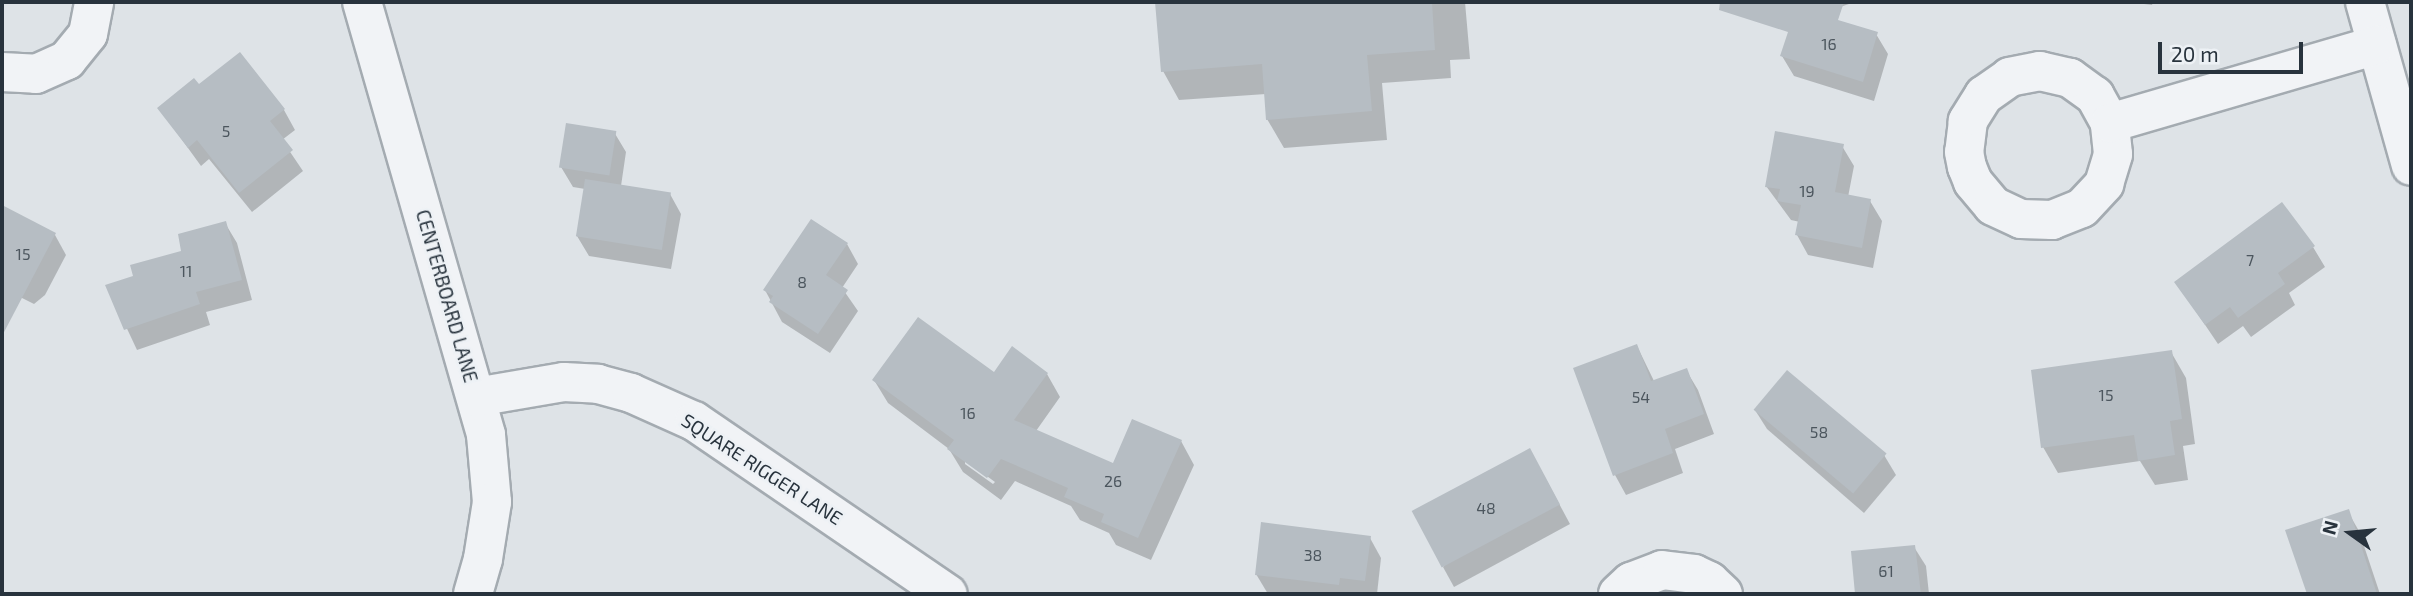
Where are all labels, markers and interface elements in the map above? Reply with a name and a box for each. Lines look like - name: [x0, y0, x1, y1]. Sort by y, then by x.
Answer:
- scale bar: [2161, 28, 2306, 72]
- house number: 16: [1821, 34, 1837, 54]
- text: 20 m: [2171, 41, 2219, 66]
- house number: 5: [222, 121, 230, 141]
- house number: 19: [1799, 181, 1815, 201]
- street label: CENTERBOARD LANE: [411, 207, 483, 385]
- house number: 15: [16, 244, 30, 264]
- house number: 7: [2246, 250, 2254, 270]
- house number: 11: [180, 261, 192, 281]
- house number: 8: [797, 272, 807, 292]
- house number: 15: [2099, 385, 2113, 405]
- house number: 54: [1632, 387, 1650, 407]
- house number: 16: [960, 403, 976, 423]
- street label: SQUARE RIGGER LANE: [677, 408, 847, 530]
- house number: 58: [1810, 422, 1828, 442]
- house number: 26: [1104, 471, 1122, 491]
- house number: 48: [1476, 498, 1496, 518]
- north arrow: [2315, 498, 2385, 568]
- text: N: [2316, 518, 2342, 537]
- house number: 38: [1304, 545, 1322, 565]
- house number: 61: [1878, 561, 1894, 581]

